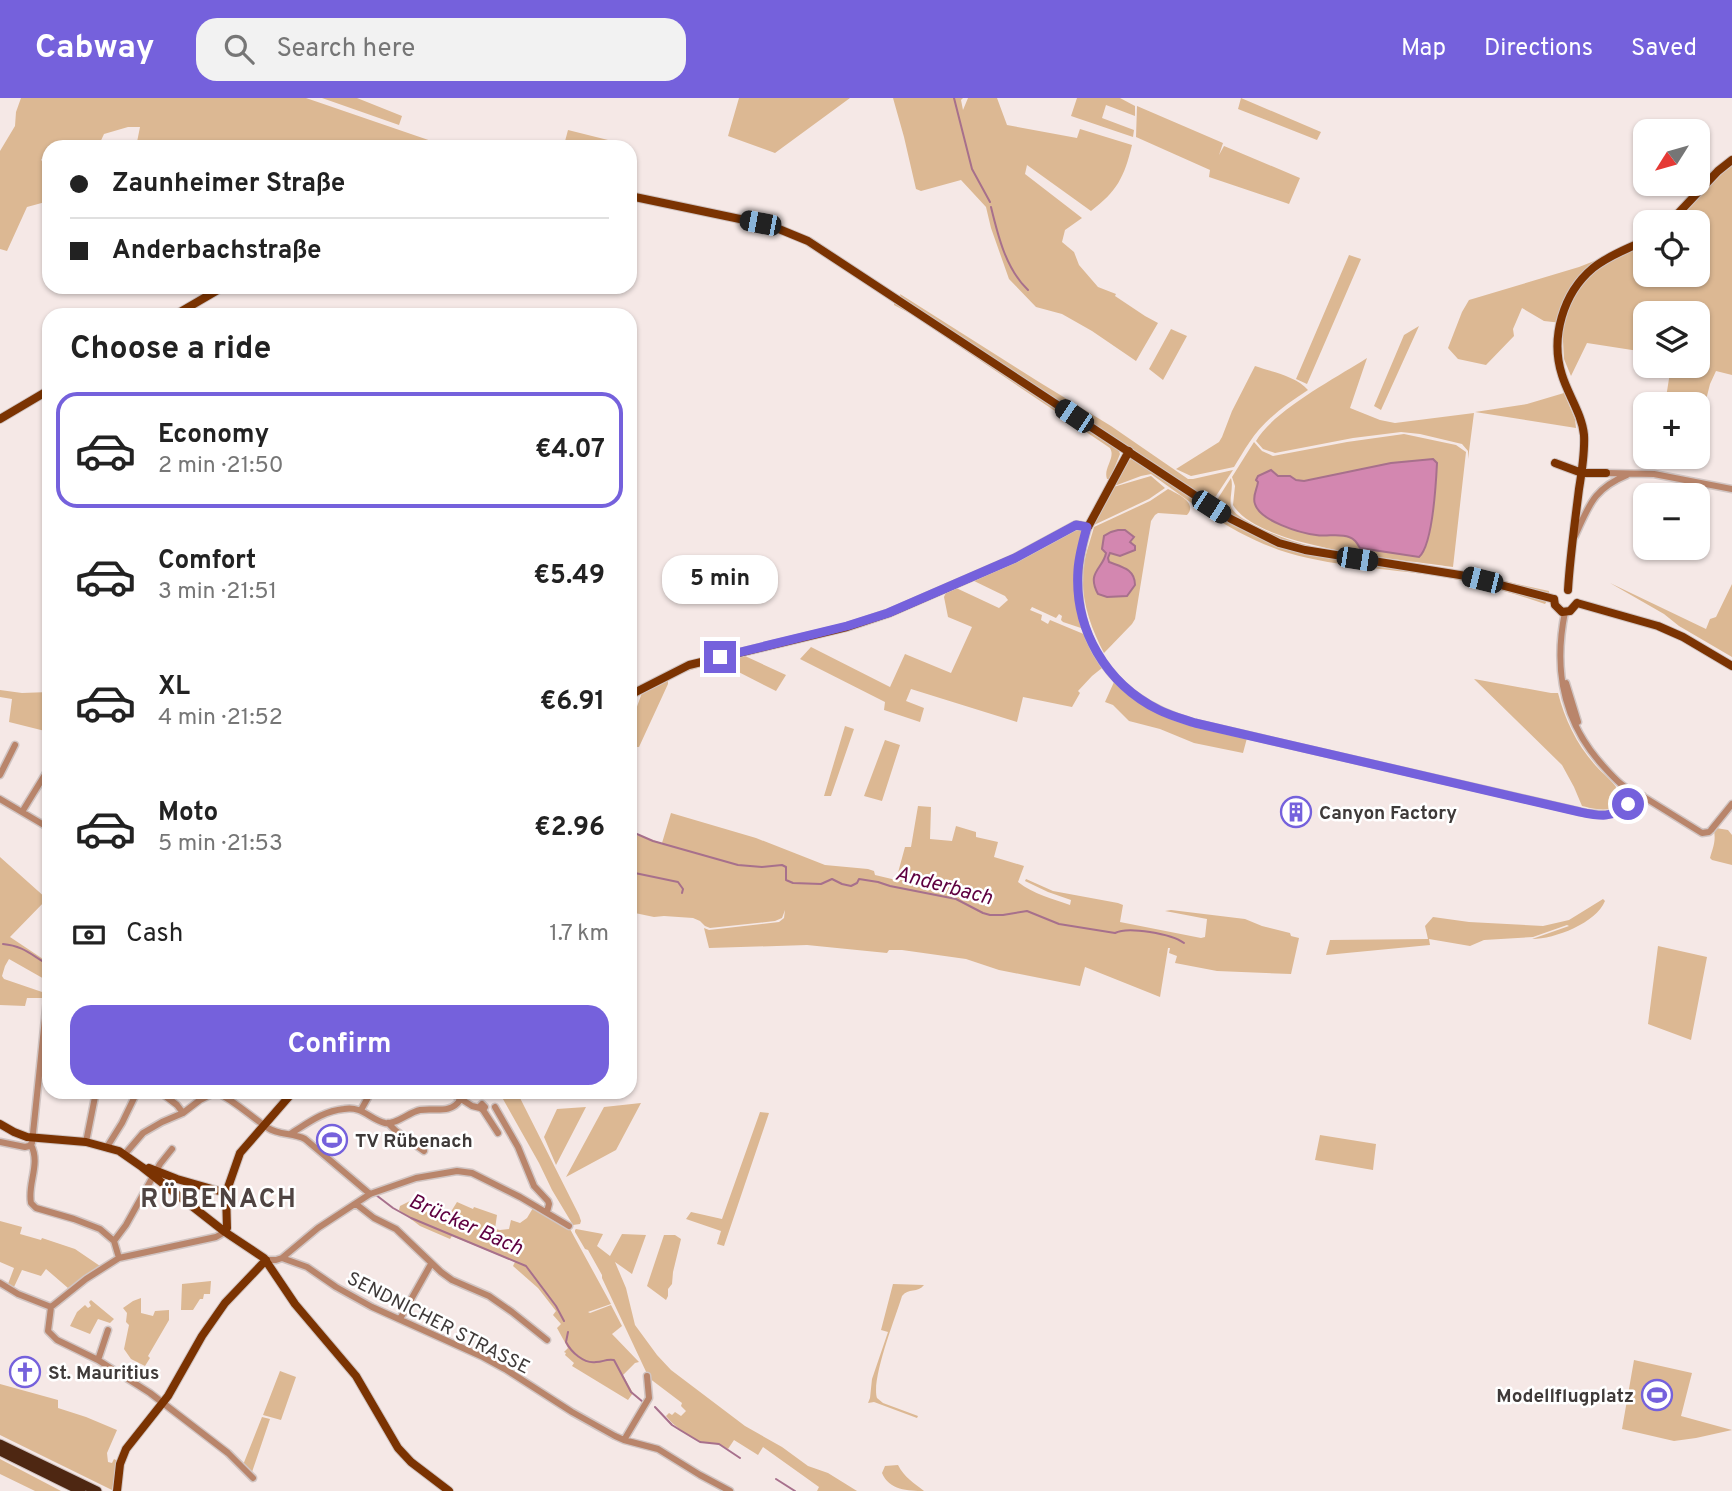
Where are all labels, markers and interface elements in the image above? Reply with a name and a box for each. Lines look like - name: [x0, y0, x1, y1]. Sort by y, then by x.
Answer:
- search box: [196, 18, 686, 81]
- text: Cabway: [35, 28, 154, 70]
- icon: search: [220, 30, 258, 68]
- text: Search here: [276, 33, 415, 66]
- text: Map: [1401, 34, 1446, 64]
- text: Directions: [1484, 34, 1593, 64]
- text: Saved: [1631, 34, 1697, 64]
- north arrow: [1633, 119, 1710, 196]
- map controls: [1633, 119, 1710, 560]
- text: Zaunheimer Straße: [112, 168, 345, 201]
- car: [738, 209, 783, 237]
- button: locate: [1633, 210, 1710, 287]
- text: Anderbachstraße: [112, 235, 322, 268]
- button: layers: [1633, 301, 1710, 378]
- text: Choose a ride: [70, 330, 271, 370]
- button: +: [1633, 392, 1710, 469]
- car: [1051, 396, 1098, 436]
- icon: car: [74, 419, 137, 482]
- text: Economy: [158, 419, 269, 452]
- text: €4.07: [535, 434, 605, 467]
- text: 2 min · 21:50: [158, 452, 283, 481]
- button: −: [1633, 483, 1710, 560]
- car: [1188, 487, 1235, 527]
- icon: car: [74, 545, 137, 608]
- text: Comfort: [158, 545, 256, 578]
- car: [1335, 545, 1380, 573]
- callout: 5 min: [662, 556, 778, 604]
- text: €5.49: [534, 560, 605, 593]
- text: 5 min: [690, 565, 750, 594]
- car: [1460, 565, 1505, 595]
- text: 3 min · 21:51: [158, 578, 277, 607]
- route end: [704, 641, 736, 673]
- icon: car: [74, 671, 137, 734]
- text: XL: [158, 671, 190, 704]
- text: €6.91: [540, 686, 605, 719]
- text: 4 min · 21:52: [158, 704, 283, 733]
- route start: [1612, 788, 1644, 820]
- building icon: Canyon Factory: [1279, 795, 1313, 829]
- icon: car: [74, 797, 137, 860]
- text: Moto: [158, 797, 218, 830]
- place label: Canyon Factory: [1319, 802, 1457, 826]
- text: €2.96: [534, 812, 605, 845]
- text: 5 min · 21:53: [158, 830, 283, 859]
- water label: Anderbach: [892, 861, 996, 912]
- icon: cash: [70, 916, 108, 954]
- text: Cash: [126, 918, 183, 951]
- text: 1.7 km: [549, 920, 609, 949]
- button: Confirm: [70, 1005, 609, 1085]
- sports icon: TV Rübenach: [315, 1123, 349, 1157]
- place label: TV Rübenach: [355, 1130, 473, 1154]
- district label: RÜBENACH: [140, 1182, 298, 1217]
- water label: Brücker Bach: [404, 1188, 527, 1263]
- street label: SENDNICHER STRASSE: [343, 1267, 534, 1380]
- church icon: St. Mauritius: [8, 1355, 42, 1389]
- place label: St. Mauritius: [48, 1362, 159, 1386]
- sports icon: Modellflugplatz: [1640, 1378, 1674, 1412]
- place label: Modellflugplatz: [1496, 1385, 1634, 1409]

